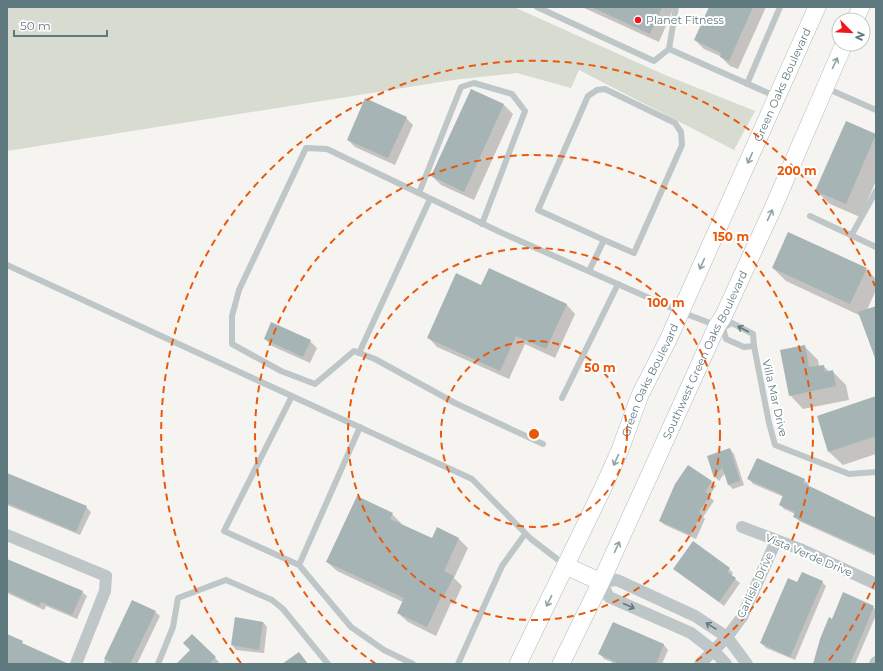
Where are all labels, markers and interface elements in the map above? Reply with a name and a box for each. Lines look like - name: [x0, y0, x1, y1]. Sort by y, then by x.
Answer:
- scale bar: [14, 12, 107, 38]
- north arrow: [831, 12, 871, 52]
- place label: Planet Fitness: [646, 13, 725, 27]
- marker: Planet Fitness: [633, 15, 643, 25]
- text: 50 m: [20, 18, 51, 33]
- street label: Green Oaks Boulevard: [751, 26, 814, 144]
- text: N: [852, 29, 868, 43]
- one-way arrow: [832, 57, 839, 69]
- one-way arrow: [745, 151, 753, 163]
- text: 200 m: [777, 163, 817, 178]
- one-way arrow: [767, 210, 774, 222]
- text: 150 m: [713, 229, 749, 244]
- one-way arrow: [698, 258, 705, 270]
- street label: Southwest Green Oaks Boulevard: [660, 268, 750, 442]
- text: 100 m: [648, 295, 684, 310]
- street label: Green Oaks Boulevard: [618, 321, 681, 439]
- one-way arrow: [738, 325, 750, 332]
- street label: Villa Mar Drive: [759, 358, 791, 438]
- text: 50 m: [584, 360, 616, 375]
- centre of rings: [527, 427, 541, 441]
- one-way arrow: [612, 454, 619, 466]
- street label: Vista Verde Drive: [763, 530, 855, 580]
- one-way arrow: [614, 541, 621, 553]
- street label: Carlisle Drive: [734, 549, 777, 620]
- one-way arrow: [545, 595, 552, 607]
- one-way arrow: [623, 603, 635, 610]
- one-way arrow: [705, 621, 717, 629]

